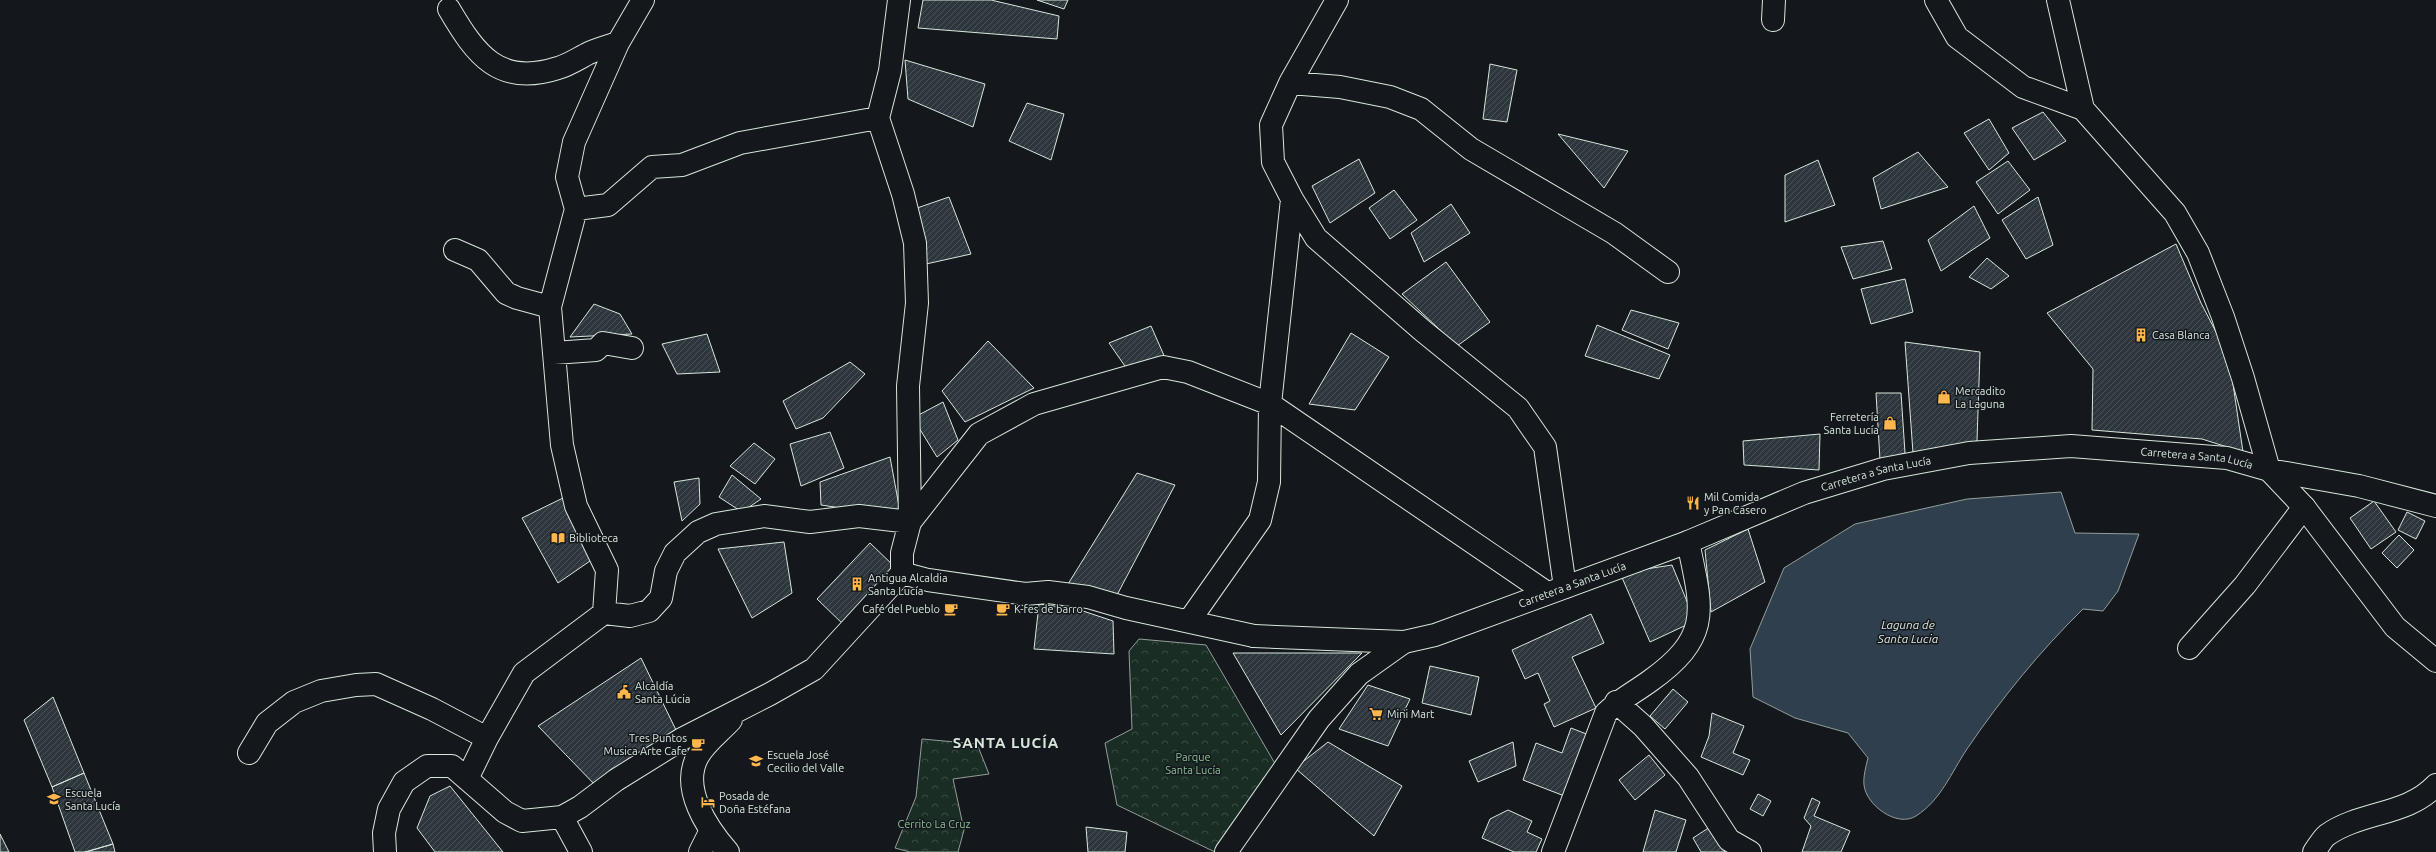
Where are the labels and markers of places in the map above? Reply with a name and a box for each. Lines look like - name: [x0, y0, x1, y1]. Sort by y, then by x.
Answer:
- building icon: Casa Blanca: [2133, 327, 2149, 343]
- place label: Casa Blanca: [2152, 329, 2210, 341]
- place label: Mercadito La Laguna: [1955, 385, 2005, 410]
- shop icon: Mercadito La Laguna: [1936, 389, 1952, 405]
- place label: Ferretería Santa Lucía: [1823, 411, 1879, 436]
- shop icon: Ferretería Santa Lucía: [1882, 415, 1898, 431]
- place label: Mil Comida y Pan Casero: [1704, 491, 1767, 516]
- restaurant icon: Mil Comida y Pan Casero: [1685, 495, 1701, 511]
- library icon: Biblioteca: [550, 530, 566, 546]
- place label: Biblioteca: [569, 532, 618, 544]
- place label: Antigua Alcaldia Santa Lucía: [868, 572, 948, 597]
- building icon: Antigua Alcaldia Santa Lucía: [849, 576, 865, 592]
- cafe icon: Café del Pueblo: [943, 601, 959, 617]
- cafe icon: K-fes de barro: [995, 601, 1011, 617]
- place label: Café del Pueblo: [862, 603, 940, 615]
- place label: K-fes de barro: [1014, 603, 1083, 615]
- place label: Alcaldía Santa Lúcia: [635, 680, 691, 705]
- public building icon: Alcaldía Santa Lúcia: [616, 684, 632, 700]
- supermarket icon: Mini Mart: [1368, 706, 1384, 722]
- place label: Mini Mart: [1387, 708, 1435, 720]
- place label: Tres Puntos Musica Arte Cafe: [604, 732, 687, 757]
- cafe icon: Tres Puntos Musica Arte Cafe: [690, 736, 706, 752]
- place label: Escuela José Cecilio del Valle: [767, 749, 844, 774]
- school or university icon: Escuela José Cecilio del Valle: [748, 753, 764, 769]
- place label: Escuela Santa Lucía: [65, 787, 121, 812]
- place label: Posada de Doña Estéfana: [719, 790, 791, 815]
- school or university icon: Escuela Santa Lucía: [46, 791, 62, 807]
- hotel icon: Posada de Doña Estéfana: [700, 794, 716, 810]

